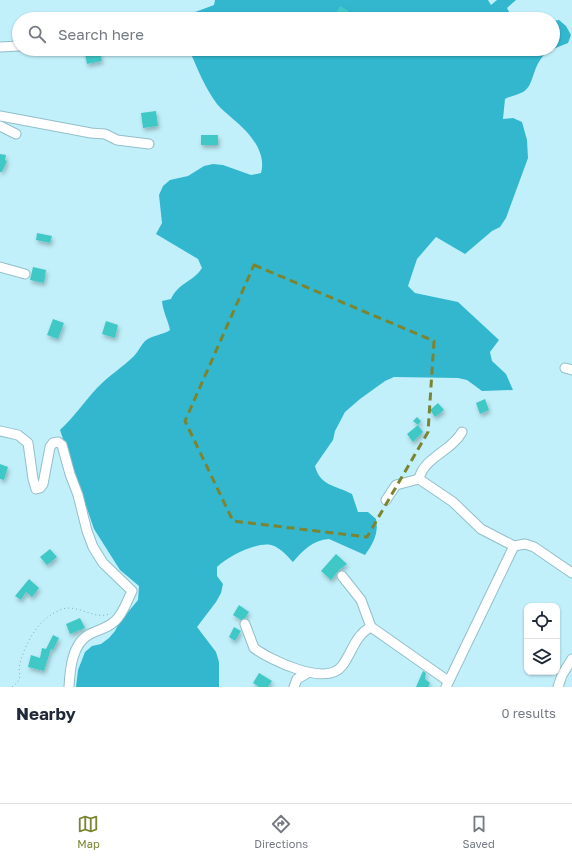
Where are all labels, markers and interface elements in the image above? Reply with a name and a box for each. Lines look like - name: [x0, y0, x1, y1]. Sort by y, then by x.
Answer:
- search box: [12, 12, 560, 56]
- icon: search: [26, 23, 48, 45]
- text: Search here: [58, 25, 144, 43]
- map controls: [524, 603, 560, 675]
- button: locate: [524, 603, 560, 639]
- button: layers: [524, 639, 560, 675]
- text: Nearby: [16, 703, 76, 724]
- text: 0 results: [501, 705, 556, 721]
- tab: Map: [77, 813, 100, 850]
- tab: Directions: [254, 813, 308, 850]
- tab: Saved: [463, 813, 495, 850]

